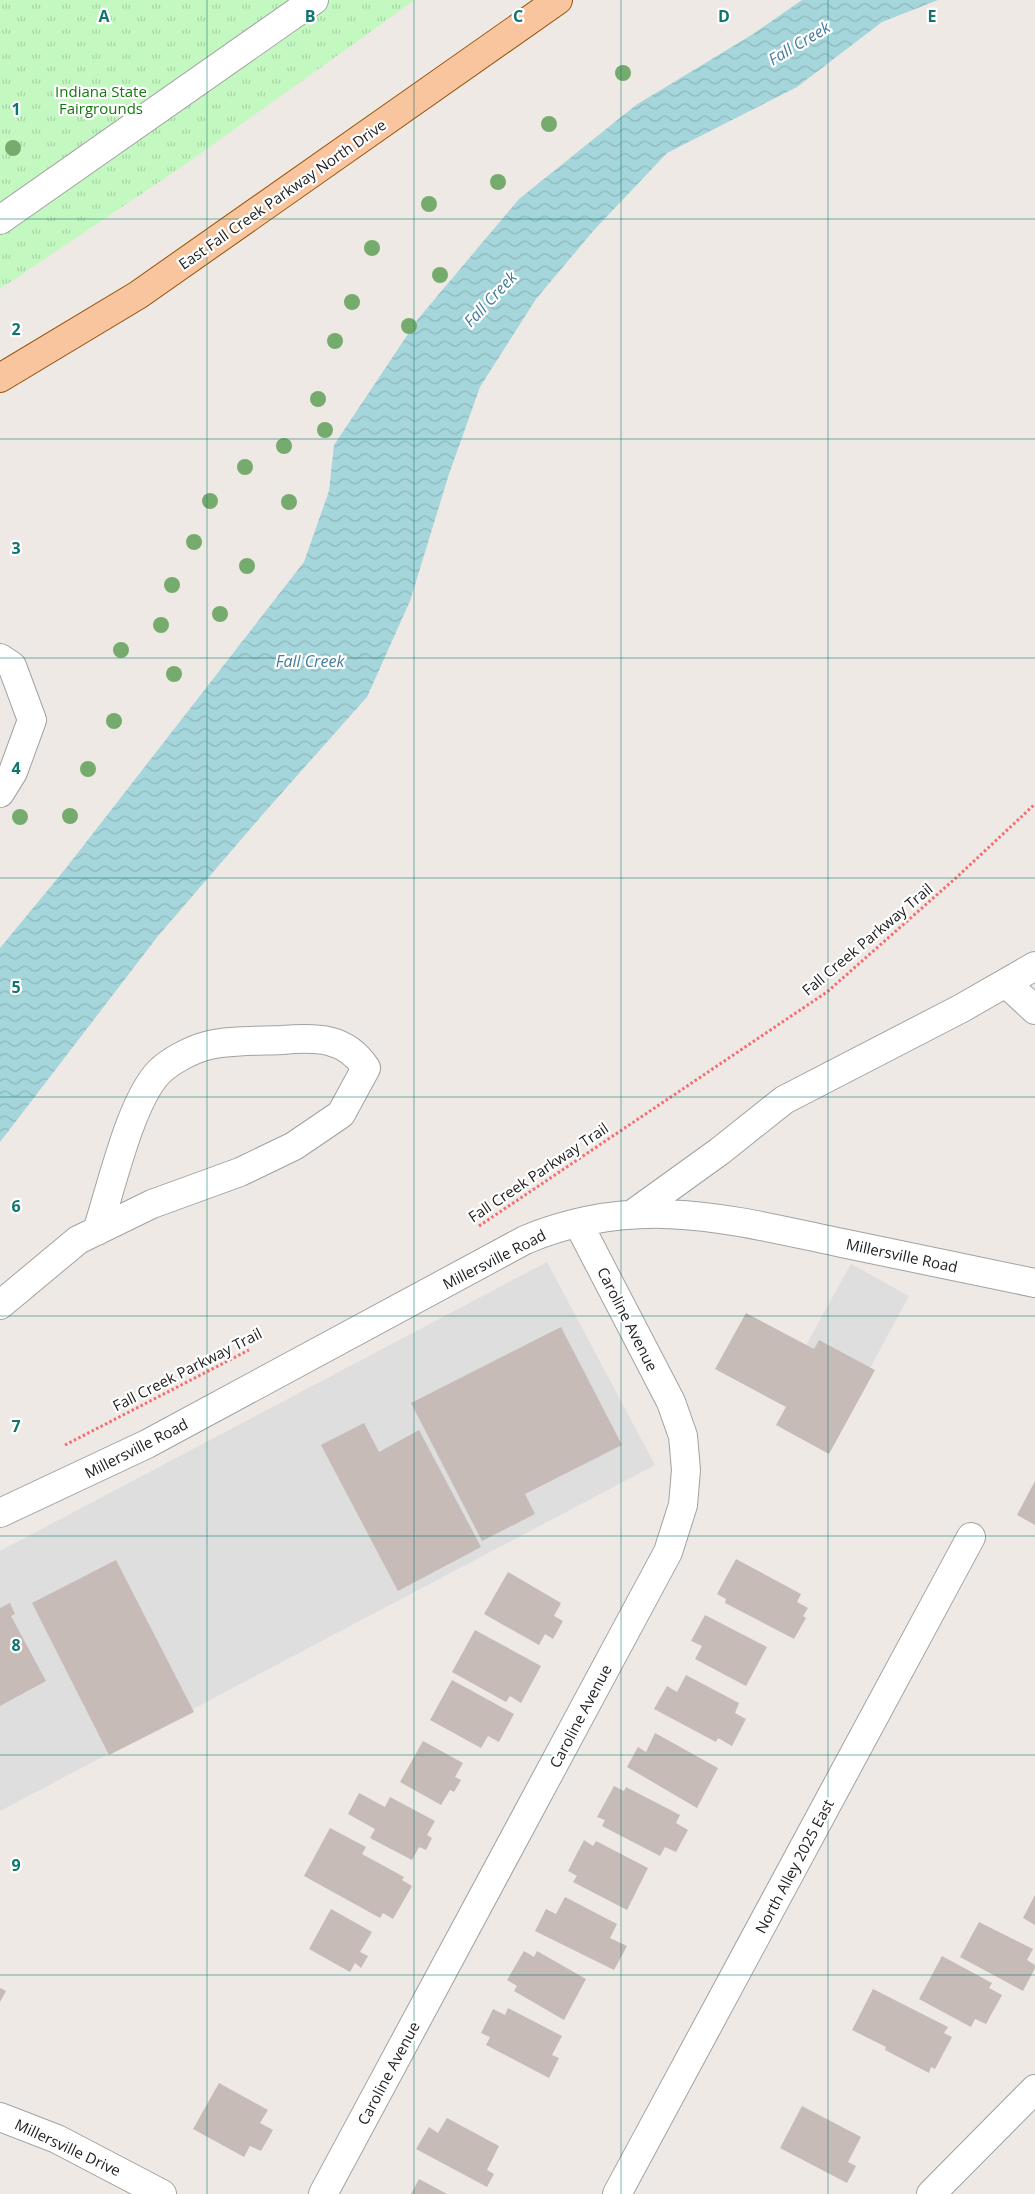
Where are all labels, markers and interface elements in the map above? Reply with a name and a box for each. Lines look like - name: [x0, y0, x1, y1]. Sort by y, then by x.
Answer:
- text: A: [98, 5, 110, 27]
- text: B: [305, 5, 315, 27]
- text: C: [513, 5, 523, 27]
- text: D: [718, 5, 730, 27]
- text: E: [928, 5, 937, 27]
- water label: Fall Creek: [764, 15, 835, 70]
- park label: Indiana State Fairgrounds: [55, 81, 147, 118]
- text: 1: [11, 98, 21, 120]
- street label: East Fall Creek Parkway North Drive: [174, 114, 390, 274]
- water label: Fall Creek: [459, 266, 522, 332]
- text: 2: [11, 318, 21, 340]
- text: 3: [11, 537, 21, 559]
- water label: Fall Creek: [276, 650, 345, 672]
- text: 4: [11, 757, 21, 779]
- street label: Fall Creek Parkway Trail: [797, 878, 937, 1000]
- text: 5: [11, 976, 21, 998]
- street label: Fall Creek Parkway Trail: [464, 1118, 612, 1226]
- text: 6: [11, 1195, 21, 1217]
- street label: Millersville Road: [439, 1224, 549, 1294]
- street label: Millersville Road: [844, 1233, 960, 1277]
- street label: Caroline Avenue: [593, 1264, 663, 1374]
- street label: Fall Creek Parkway Trail: [109, 1323, 265, 1415]
- street label: Millersville Road: [81, 1413, 191, 1483]
- text: 7: [11, 1415, 21, 1437]
- text: 8: [11, 1634, 21, 1656]
- street label: Caroline Avenue: [544, 1661, 616, 1771]
- street label: North Alley 2025 East: [750, 1795, 838, 1937]
- text: 9: [11, 1854, 21, 1876]
- street label: Caroline Avenue: [352, 2018, 424, 2128]
- street label: Millersville Drive: [12, 2114, 124, 2180]

